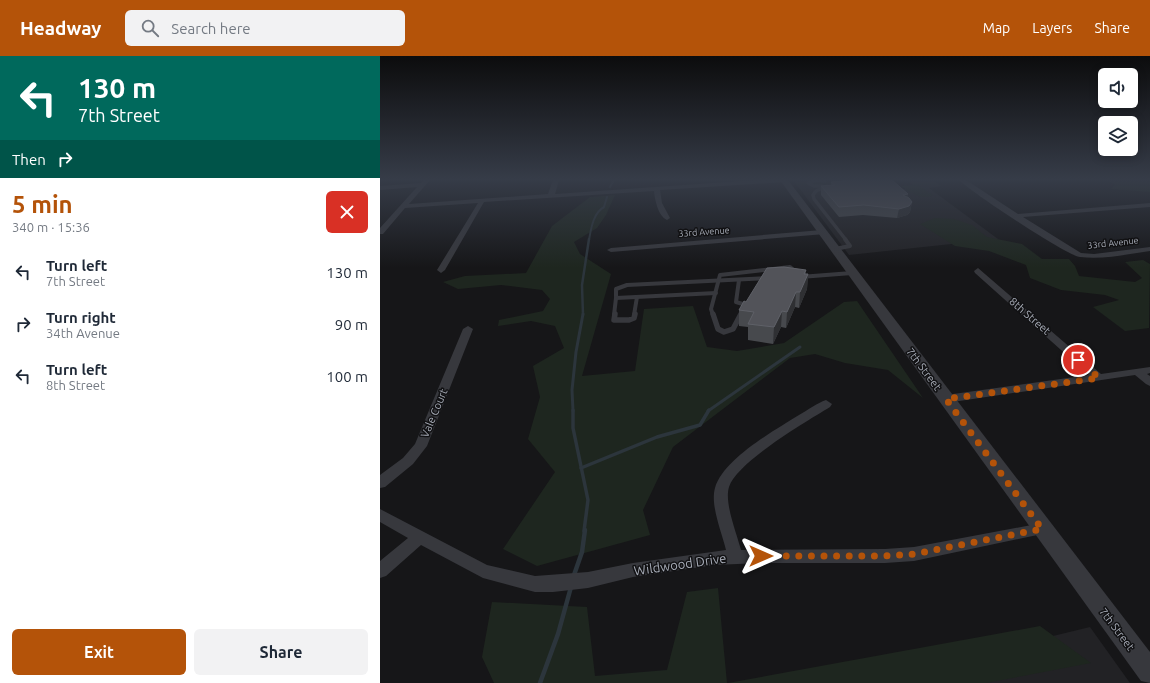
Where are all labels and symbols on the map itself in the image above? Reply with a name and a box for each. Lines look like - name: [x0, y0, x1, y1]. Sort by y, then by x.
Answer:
- street label: 33rd Avenue: [678, 225, 730, 239]
- street label: 33rd Avenue: [1087, 235, 1139, 251]
- street label: 8th Street: [1007, 295, 1053, 337]
- pin: [1061, 343, 1095, 377]
- street label: 7th Street: [904, 345, 944, 393]
- street label: Vale Court: [418, 386, 450, 439]
- position arrow: [740, 535, 782, 577]
- street label: Wildwood Drive: [633, 551, 727, 577]
- street label: 7th Street: [1097, 605, 1137, 653]

